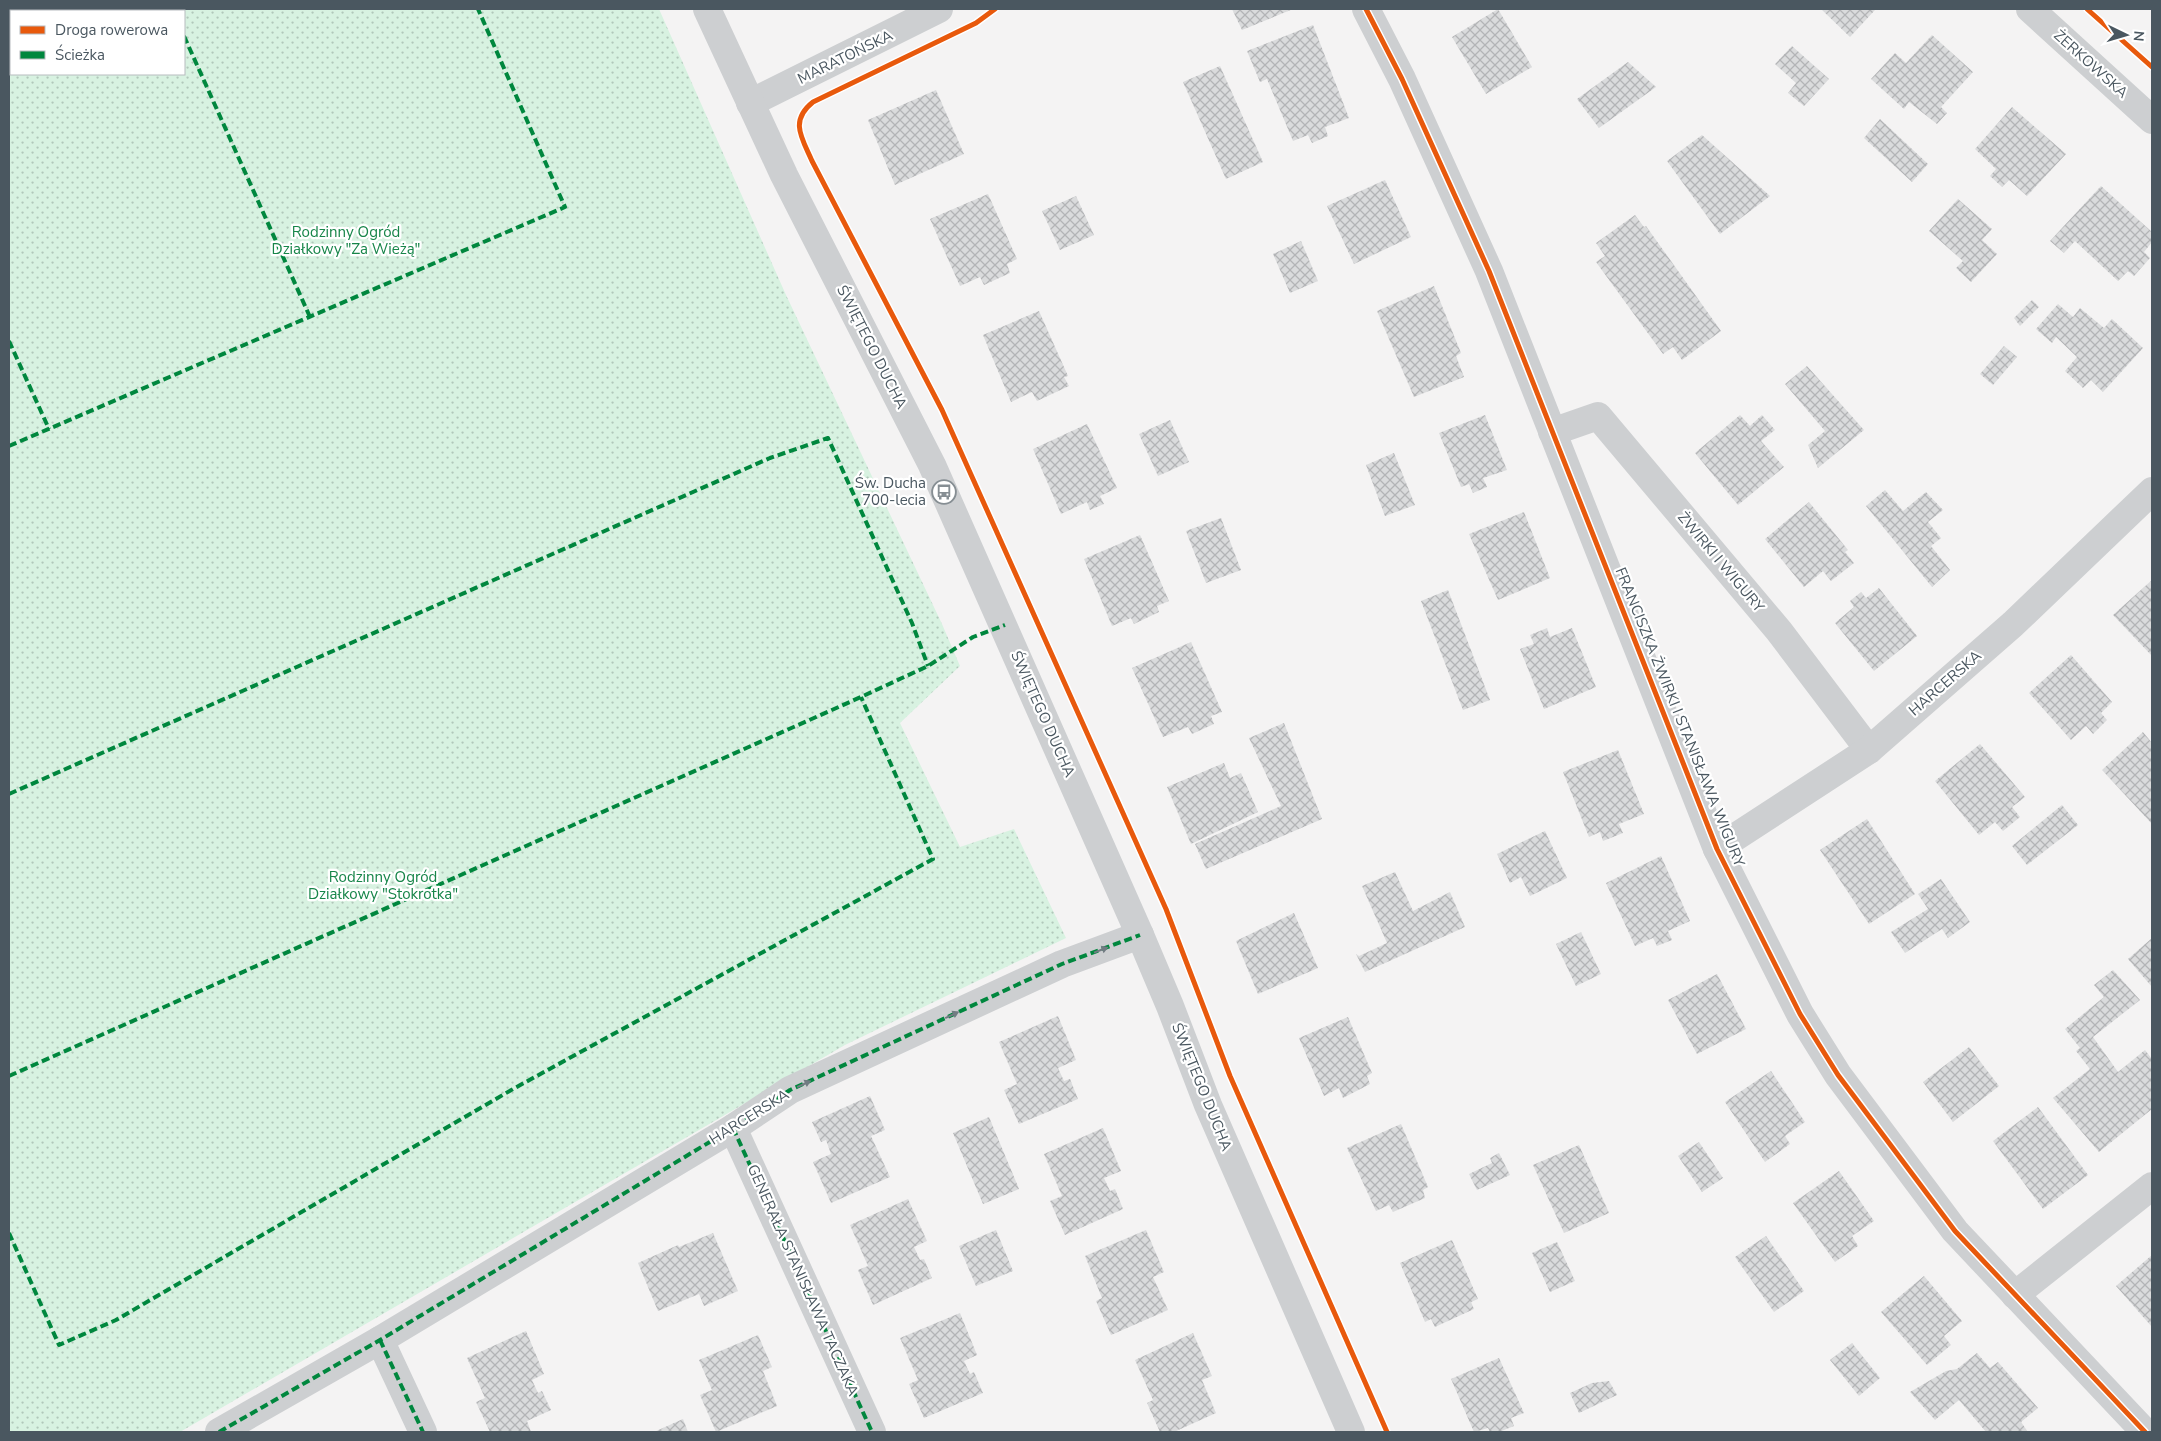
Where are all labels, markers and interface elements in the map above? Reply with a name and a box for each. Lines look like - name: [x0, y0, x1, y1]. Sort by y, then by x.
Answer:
- legend: [10, 10, 185, 75]
- north arrow: [2101, 10, 2151, 60]
- text: Droga rowerowa: [55, 20, 168, 40]
- street label: MARATOŃSKA: [794, 25, 896, 89]
- street label: ŻERKOWSKA: [2050, 25, 2132, 103]
- text: N: [2129, 30, 2148, 42]
- text: Ścieżka: [55, 44, 105, 65]
- park label: Rodzinny Ogród Działkowy "Za Wieżą": [272, 222, 420, 259]
- street label: ŚWIĘTEGO DUCHA: [832, 281, 913, 412]
- place label: Św. Ducha 700-lecia: [855, 472, 926, 510]
- bus stop icon: Św. Ducha 700-lecia: [931, 479, 957, 505]
- street label: ŻWIRKI I WIGURY: [1673, 508, 1769, 617]
- street label: FRANCISZKA ŻWIRKI I STANISŁAWA WIGURY: [1611, 564, 1750, 871]
- street label: HARCERSKA: [1904, 646, 1986, 720]
- street label: ŚWIĘTEGO DUCHA: [1006, 647, 1081, 780]
- park label: Rodzinny Ogród Działkowy "Stokrotka": [308, 867, 458, 904]
- one-way arrow: [1093, 946, 1108, 953]
- one-way arrow: [945, 1011, 959, 1019]
- street label: ŚWIĘTEGO DUCHA: [1167, 1020, 1238, 1154]
- one-way arrow: [797, 1079, 811, 1087]
- street label: HARCERSKA: [705, 1085, 793, 1149]
- street label: GENERAŁA STANISŁAWA TACZAKA: [743, 1161, 863, 1399]

